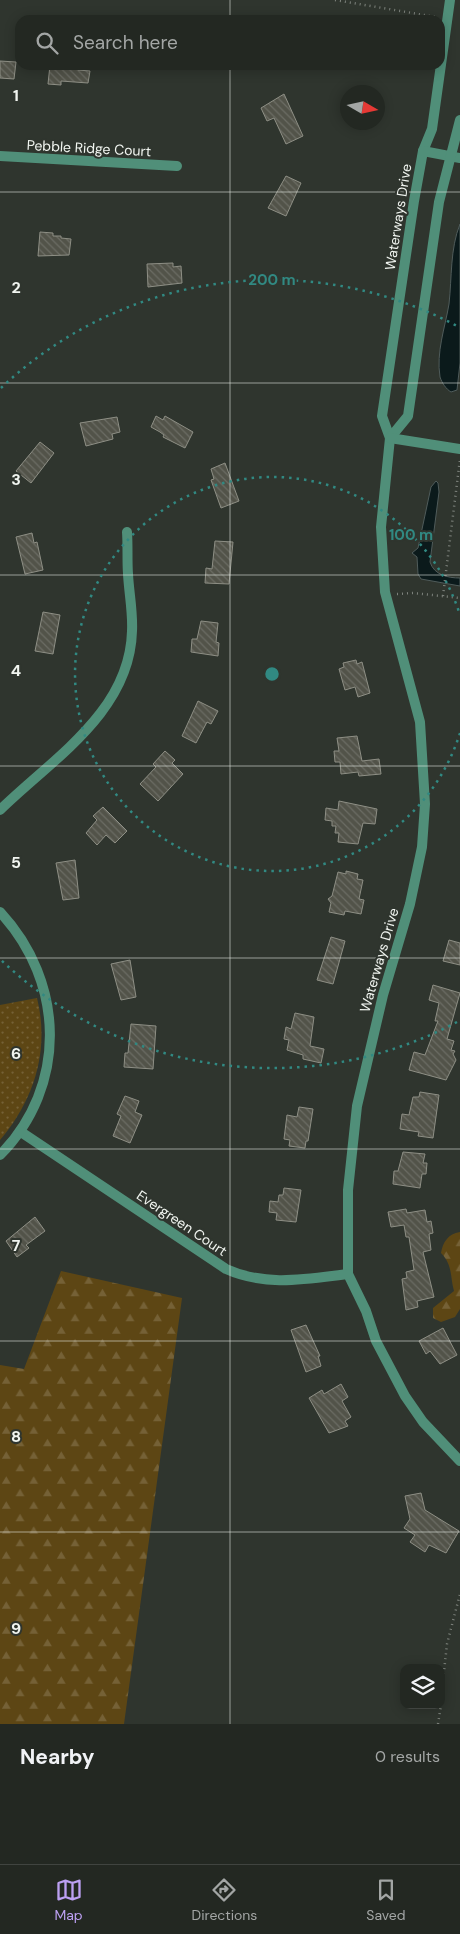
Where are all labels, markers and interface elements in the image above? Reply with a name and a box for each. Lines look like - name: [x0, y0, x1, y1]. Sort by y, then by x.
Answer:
- search box: [15, 15, 445, 70]
- icon: search: [33, 29, 61, 57]
- text: Search here: [73, 30, 178, 55]
- text: 1: [13, 85, 19, 106]
- north arrow: [340, 85, 385, 130]
- street label: Pebble Ridge Court: [26, 136, 152, 160]
- street label: Waterways Drive: [381, 162, 415, 272]
- text: 200 m: [248, 270, 296, 290]
- text: 2: [11, 277, 21, 298]
- text: 3: [11, 469, 21, 490]
- text: 100 m: [389, 525, 433, 545]
- text: 4: [11, 660, 21, 681]
- centre of rings: [263, 665, 281, 683]
- text: 5: [11, 852, 21, 873]
- street label: Waterways Drive: [355, 906, 403, 1014]
- text: 6: [11, 1043, 21, 1064]
- street label: Evergreen Court: [133, 1186, 231, 1260]
- text: 7: [12, 1235, 21, 1256]
- text: 8: [11, 1426, 21, 1447]
- text: 9: [11, 1618, 21, 1639]
- map controls: [400, 1664, 445, 1709]
- button: layers: [400, 1664, 445, 1709]
- text: Nearby: [20, 1743, 94, 1771]
- text: 0 results: [375, 1746, 440, 1767]
- tab: Map: [54, 1876, 83, 1924]
- tab: Directions: [192, 1876, 257, 1924]
- tab: Saved: [366, 1876, 406, 1924]

